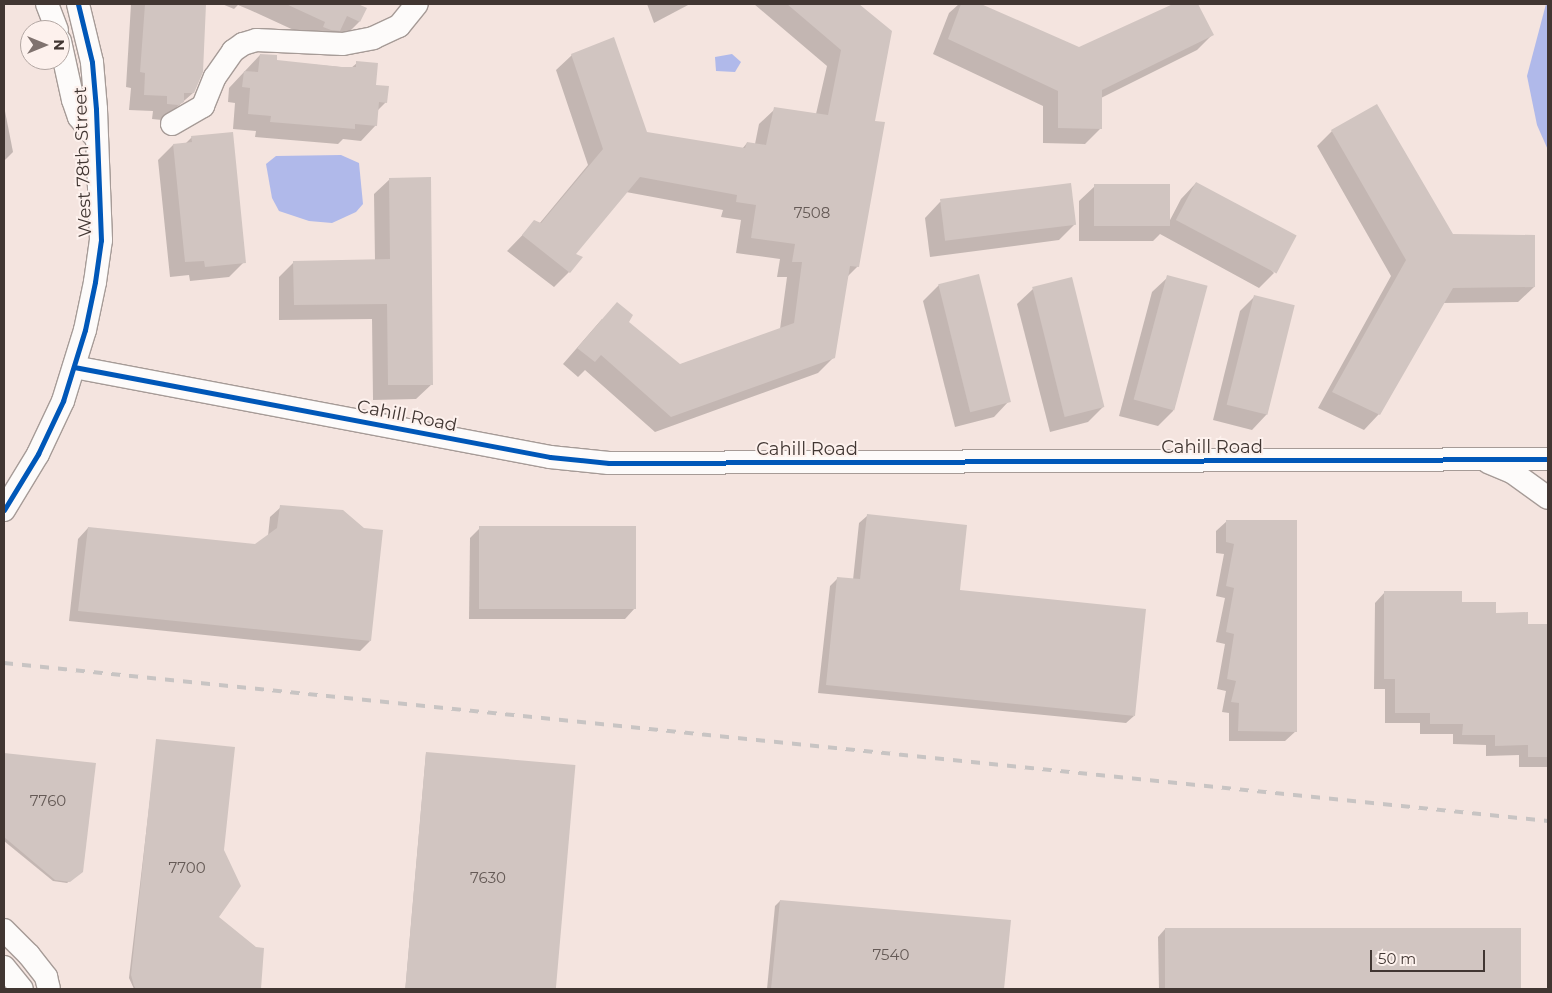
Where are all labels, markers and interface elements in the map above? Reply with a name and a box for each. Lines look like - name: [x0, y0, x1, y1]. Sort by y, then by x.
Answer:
- north arrow: [20, 20, 70, 70]
- text: N: [50, 39, 68, 51]
- street label: West 78th Street: [70, 86, 96, 238]
- house number: 7508: [794, 204, 830, 222]
- street label: Cahill Road: [355, 396, 459, 436]
- street label: Cahill Road: [1161, 436, 1263, 458]
- street label: Cahill Road: [756, 438, 858, 460]
- house number: 7760: [30, 792, 66, 810]
- house number: 7700: [168, 859, 206, 877]
- house number: 7630: [470, 869, 506, 887]
- scale bar: [1372, 940, 1487, 972]
- house number: 7540: [873, 946, 909, 964]
- text: 50 m: [1378, 949, 1416, 968]

